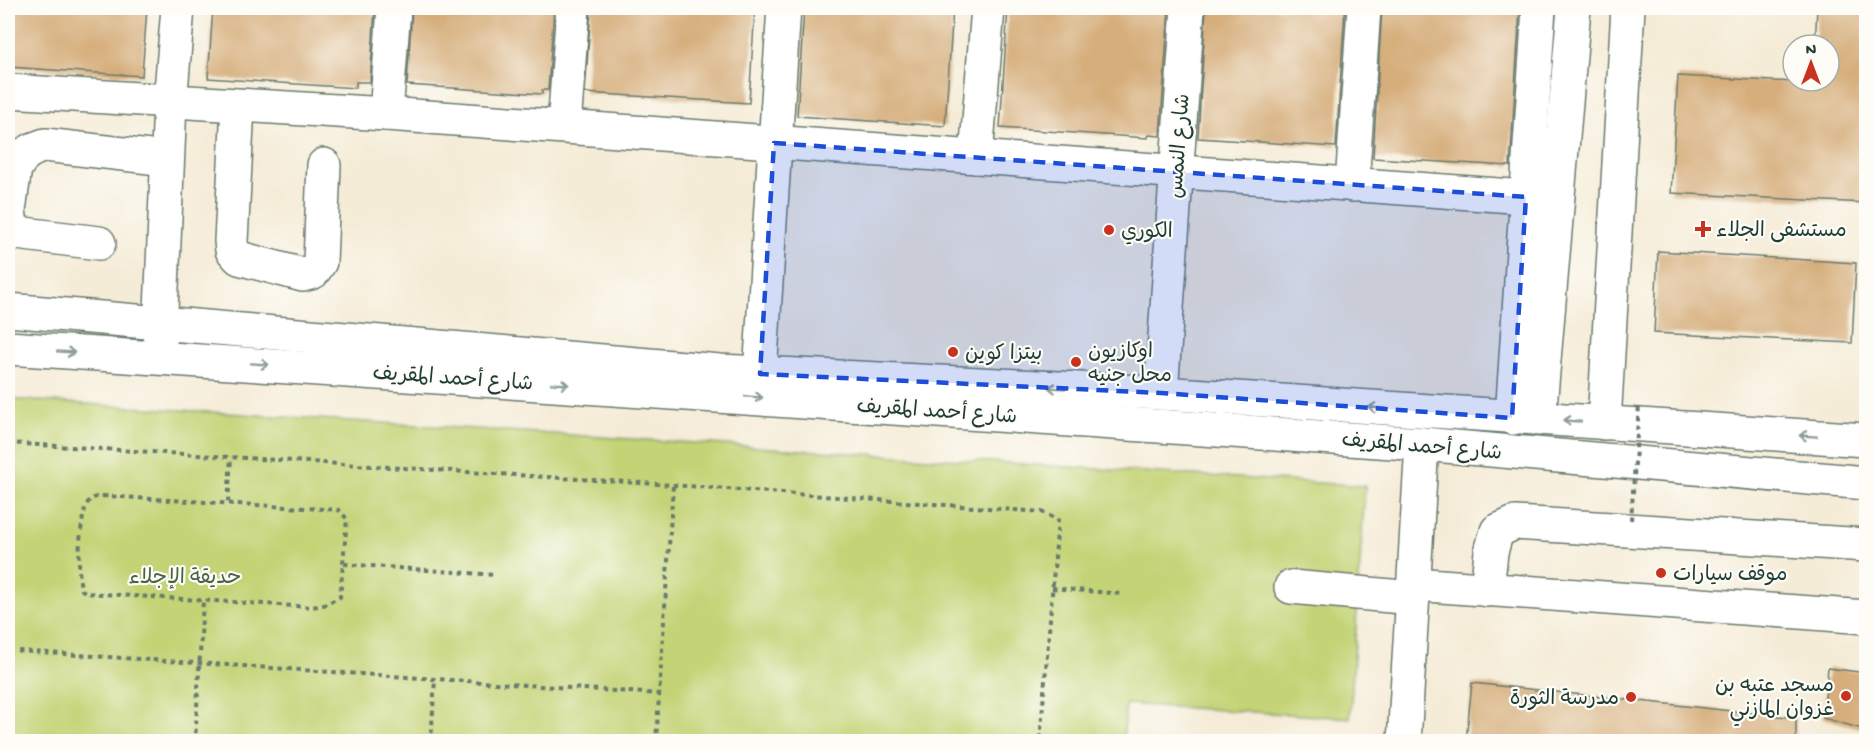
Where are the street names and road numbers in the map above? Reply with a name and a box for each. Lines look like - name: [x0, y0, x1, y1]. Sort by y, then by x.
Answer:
- street label: شارع النمس: [1165, 93, 1198, 199]
- street label: شارع أحمد المقريف: [372, 359, 534, 399]
- street label: شارع أحمد المقريف: [856, 392, 1018, 432]
- street label: شارع أحمد المقريف: [1341, 426, 1503, 468]

